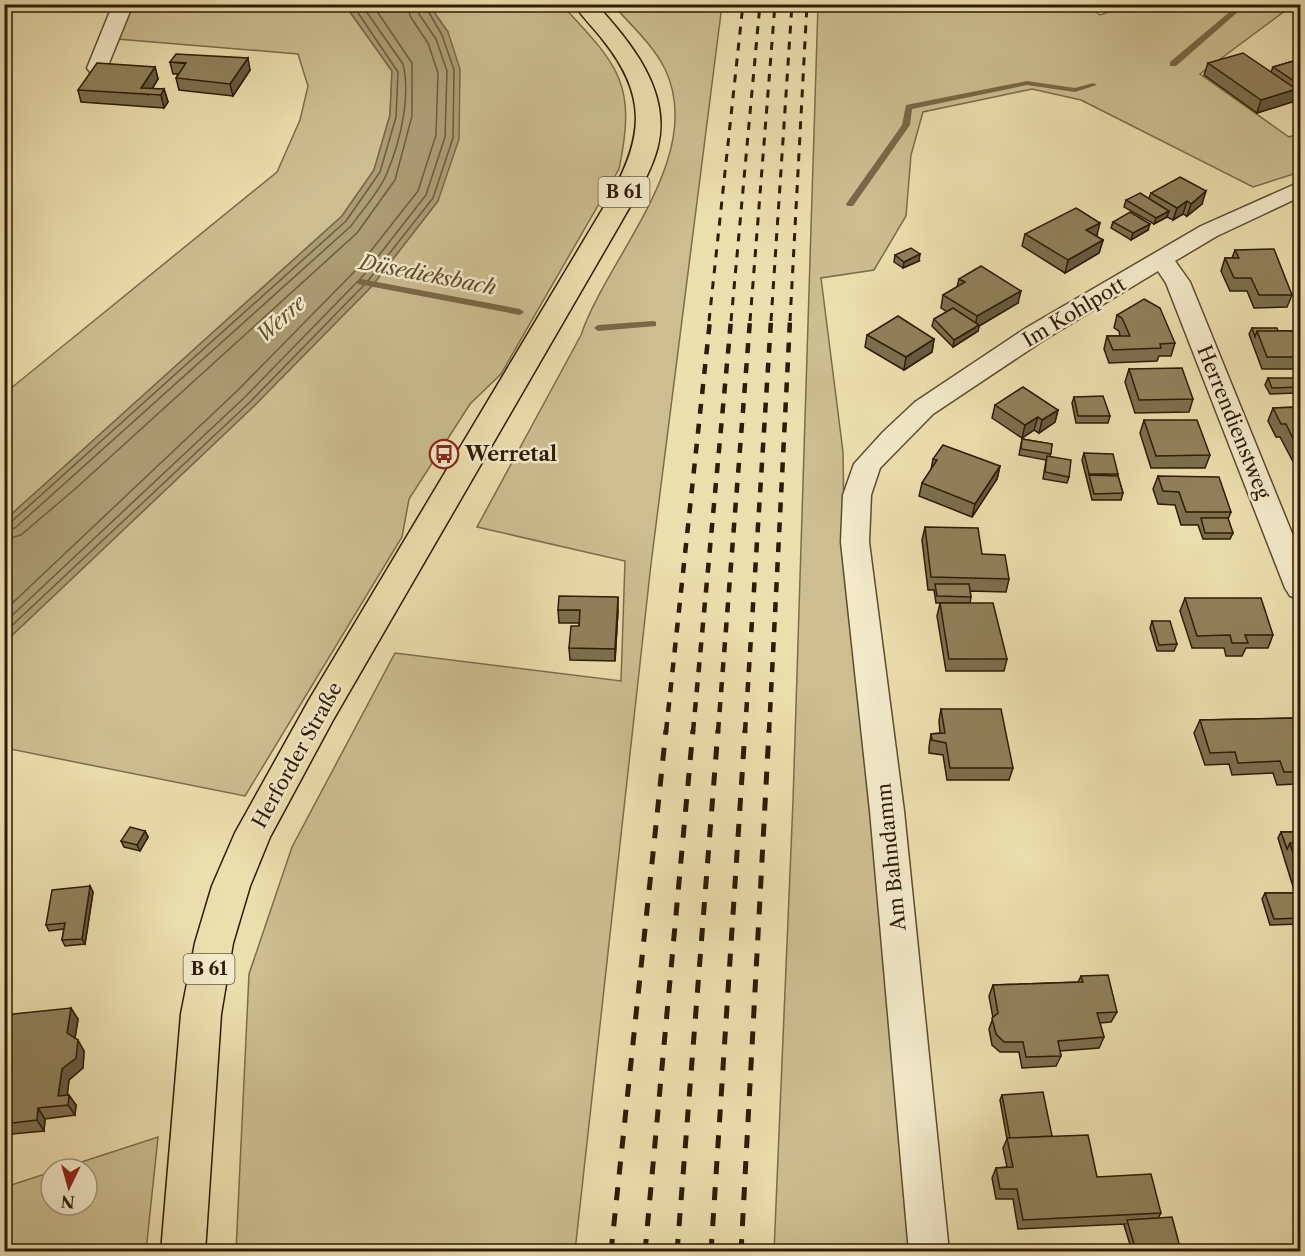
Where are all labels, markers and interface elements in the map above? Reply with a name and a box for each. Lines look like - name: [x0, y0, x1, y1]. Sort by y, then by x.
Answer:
- road number: B 61: [598, 177, 650, 207]
- water label: Düsedieksbach: [356, 249, 499, 300]
- street label: Im Kohlpott: [1018, 272, 1130, 352]
- water label: Werre: [251, 290, 311, 347]
- street label: Herrendienstweg: [1192, 342, 1276, 503]
- bus stop icon: Werretal: [428, 438, 460, 470]
- place label: Werretal: [464, 442, 557, 466]
- street label: Herforder Straße: [247, 678, 347, 832]
- street label: Am Bahndamm: [871, 782, 911, 933]
- road number: B 61: [184, 954, 234, 984]
- north arrow: [39, 1157, 99, 1217]
- text: N: [60, 1191, 75, 1213]

